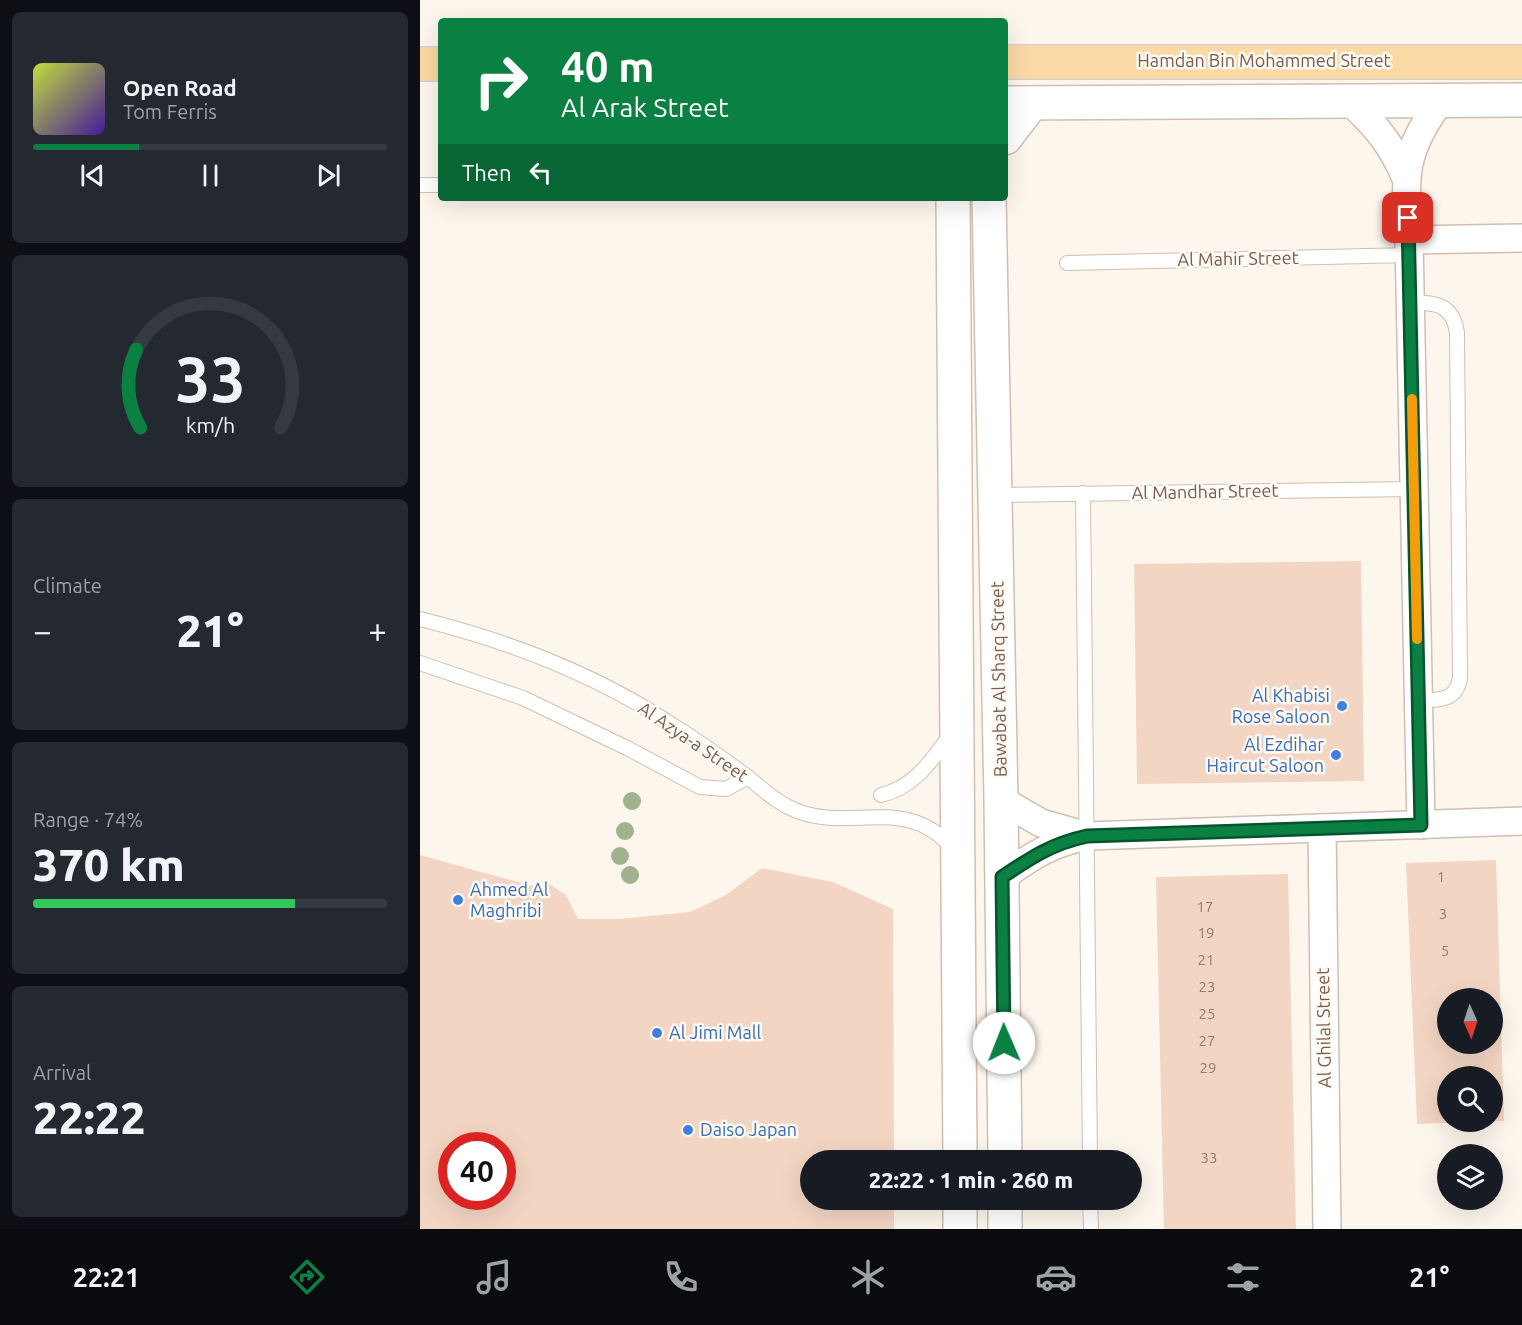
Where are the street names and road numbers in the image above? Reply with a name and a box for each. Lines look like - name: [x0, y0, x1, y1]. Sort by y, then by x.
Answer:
- street label: Hamdan Bin Mohammed Street: [1137, 50, 1391, 70]
- street label: Al Mahir Street: [1177, 247, 1299, 269]
- street label: Al Mandhar Street: [1131, 480, 1279, 502]
- street label: Bawabat Al Sharq Street: [986, 581, 1010, 777]
- street label: Al Azya-a Street: [635, 697, 752, 785]
- street label: Al Ghilal Street: [1312, 968, 1334, 1088]

